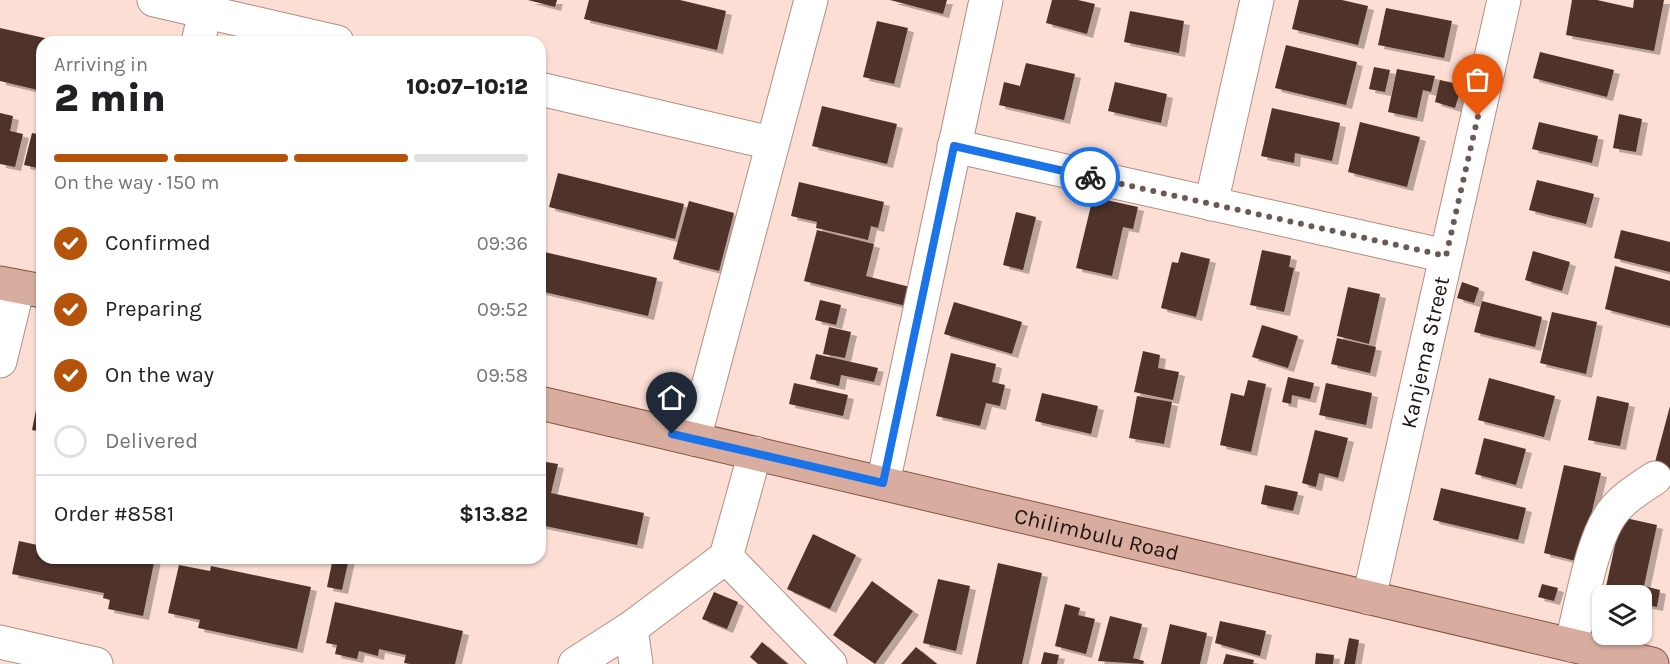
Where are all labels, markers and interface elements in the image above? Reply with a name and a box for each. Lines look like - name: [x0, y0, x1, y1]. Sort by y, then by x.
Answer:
- text: Arriving in: [54, 53, 148, 76]
- pin: [1452, 54, 1503, 116]
- icon: bag: [1461, 63, 1494, 96]
- text: 10:07–10:12: [406, 74, 528, 100]
- text: 2 min: [54, 75, 166, 121]
- courier: [1060, 147, 1120, 207]
- icon: bike: [1074, 161, 1107, 194]
- text: On the way · 150 m: [54, 171, 219, 194]
- icon: check: [54, 227, 87, 260]
- text: Confirmed: [105, 230, 211, 256]
- text: 09:36: [477, 232, 528, 255]
- street label: Kanjema Street: [1396, 274, 1455, 431]
- icon: check: [54, 293, 87, 326]
- text: Preparing: [105, 296, 202, 322]
- text: 09:52: [477, 298, 528, 321]
- icon: check: [54, 359, 87, 392]
- text: On the way: [105, 362, 214, 388]
- text: 09:58: [476, 364, 528, 387]
- pin: [646, 372, 697, 434]
- icon: home: [655, 381, 688, 414]
- text: Delivered: [105, 428, 198, 454]
- text: Order #8581: [54, 501, 174, 527]
- text: $13.82: [459, 501, 528, 527]
- street label: Chilimbulu Road: [1012, 503, 1182, 567]
- map controls: [1592, 585, 1652, 645]
- button: layers: [1592, 585, 1652, 645]

